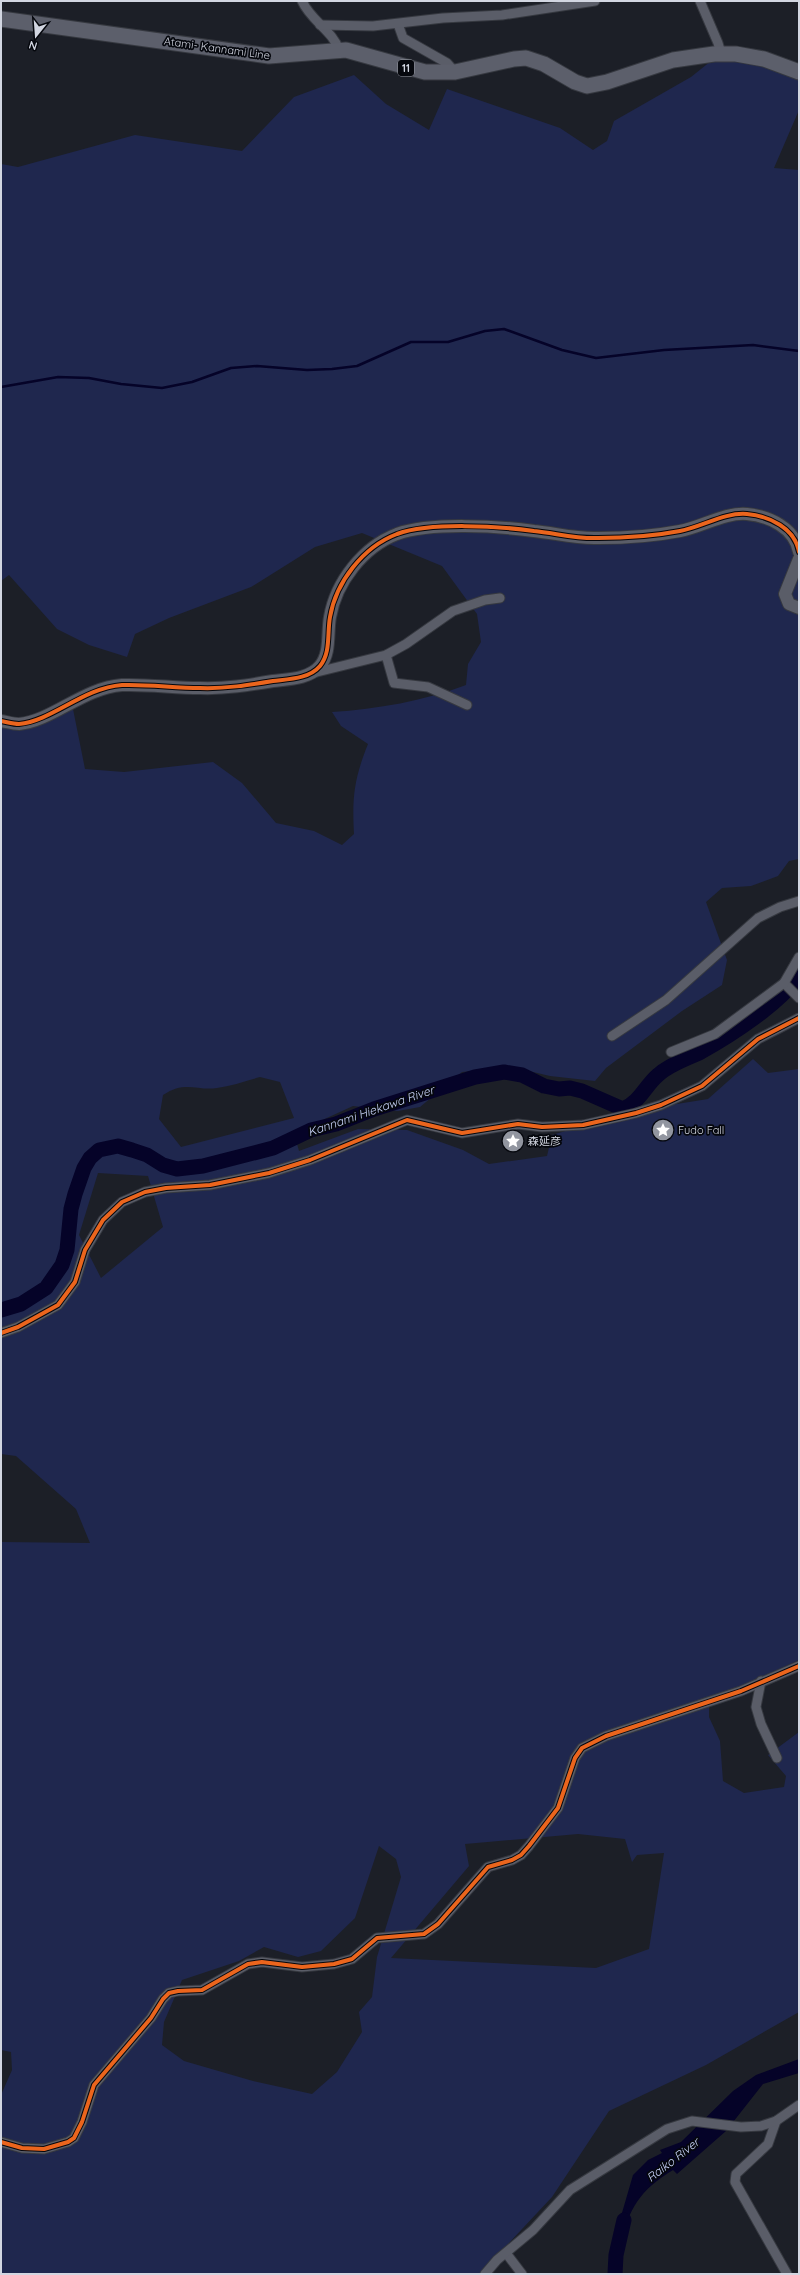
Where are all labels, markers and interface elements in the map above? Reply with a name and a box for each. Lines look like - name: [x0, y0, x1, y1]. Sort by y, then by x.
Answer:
- north arrow: [16, 16, 56, 56]
- street label: Atami- Kannami Line: [163, 34, 271, 62]
- text: N: [27, 38, 39, 53]
- road number: 11: [398, 60, 414, 76]
- water label: Kannami Hiekawa River: [306, 1081, 437, 1139]
- place icon: Fudo Fall: [650, 1117, 676, 1143]
- place label: Fudo Fall: [678, 1123, 724, 1137]
- place icon: 森延彦: [500, 1128, 526, 1154]
- place label: 森延彦: [528, 1134, 561, 1148]
- water label: Raiko River: [643, 2133, 703, 2185]

